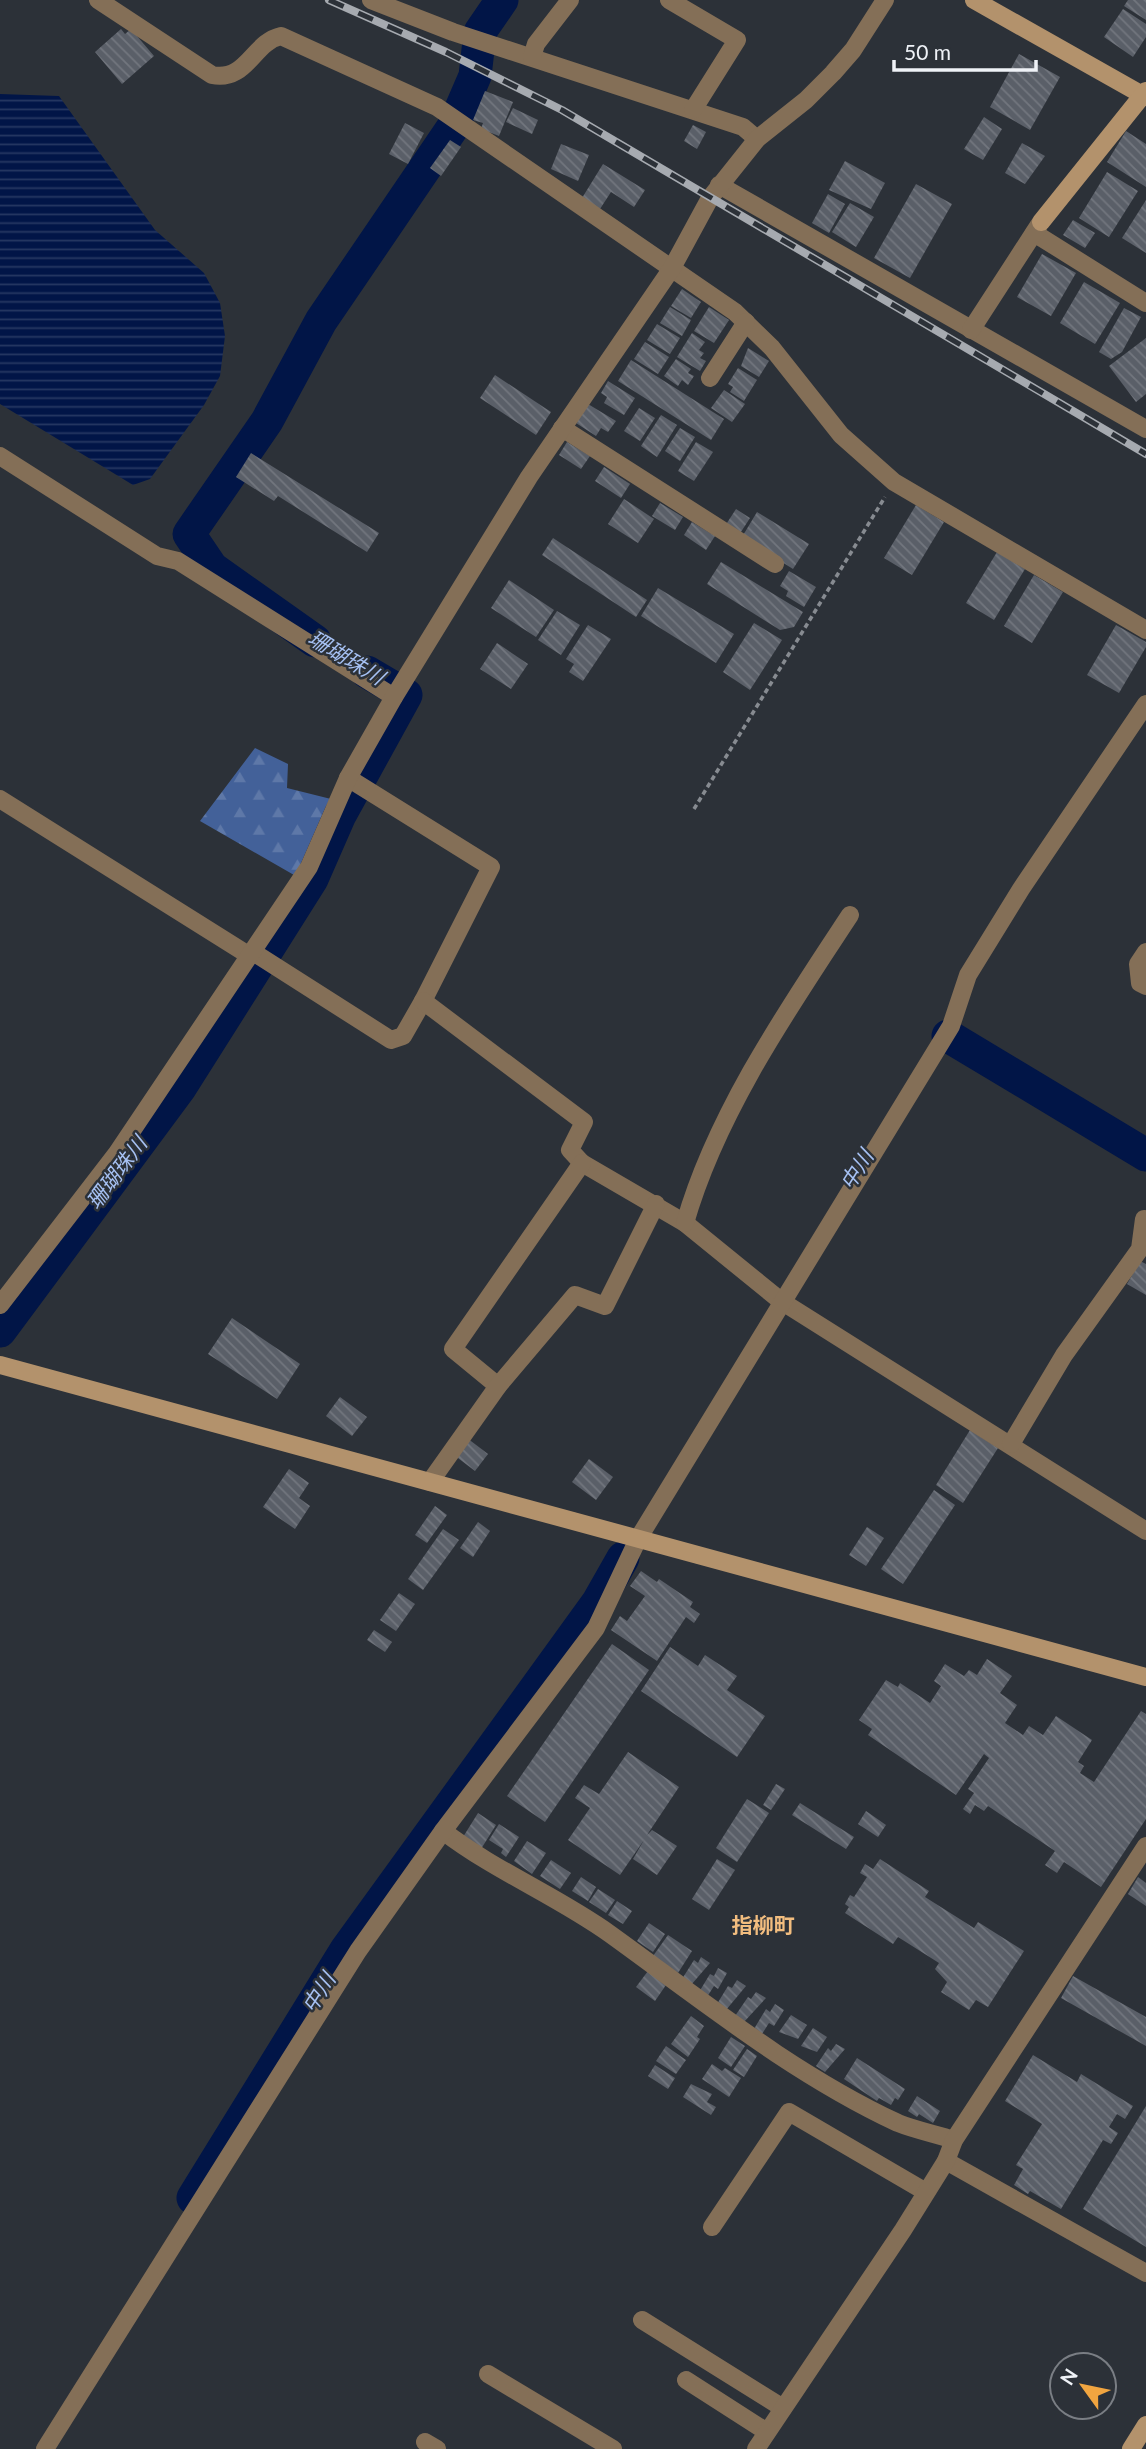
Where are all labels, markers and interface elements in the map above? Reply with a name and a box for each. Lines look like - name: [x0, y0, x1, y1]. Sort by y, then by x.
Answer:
- scale bar: [894, 28, 1036, 72]
- text: 50 m: [904, 39, 951, 64]
- water label: 珊瑚珠川: [304, 624, 391, 690]
- water label: 珊瑚珠川: [81, 1129, 152, 1213]
- water label: 中川: [834, 1143, 879, 1194]
- district label: 指柳町: [732, 1912, 795, 1937]
- water label: 中川: [296, 1966, 341, 2017]
- north arrow: [1048, 2351, 1118, 2421]
- text: N: [1055, 2364, 1082, 2389]

